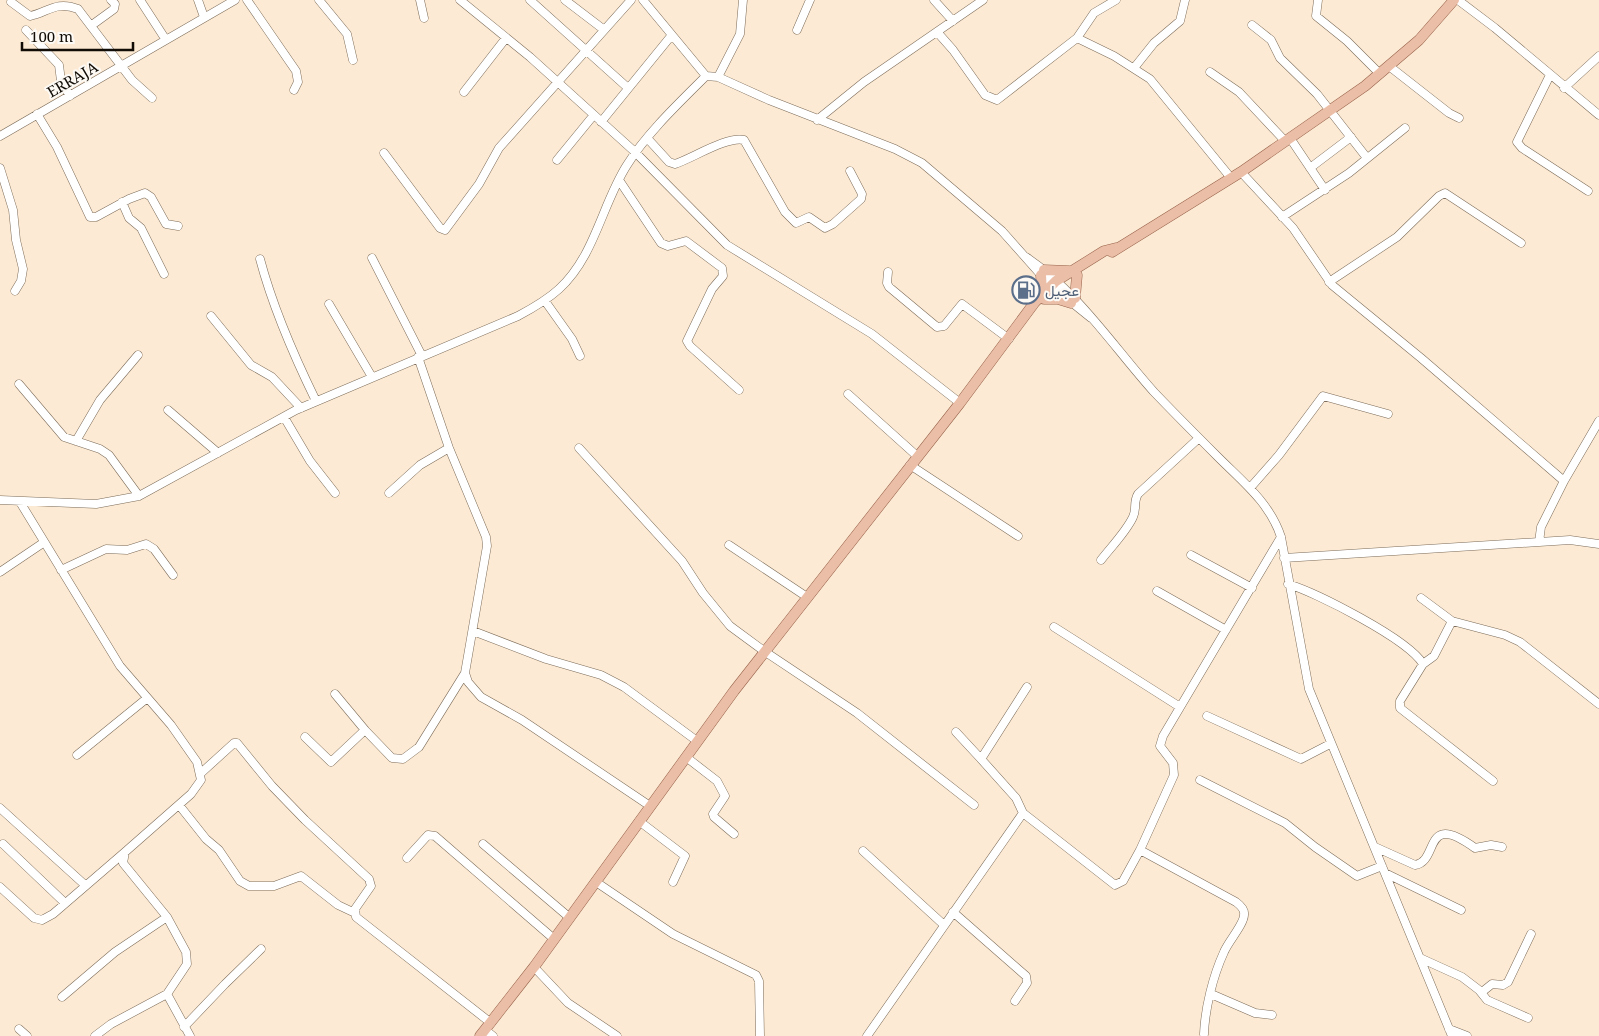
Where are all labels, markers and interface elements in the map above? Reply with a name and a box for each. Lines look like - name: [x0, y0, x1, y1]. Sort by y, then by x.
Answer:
- scale bar: [22, 20, 134, 52]
- text: 100 m: [30, 26, 73, 46]
- street label: ERRAJA: [43, 56, 101, 102]
- fuel station icon: عجيل: [1011, 275, 1041, 305]
- place label: عجيل: [1045, 280, 1079, 300]

